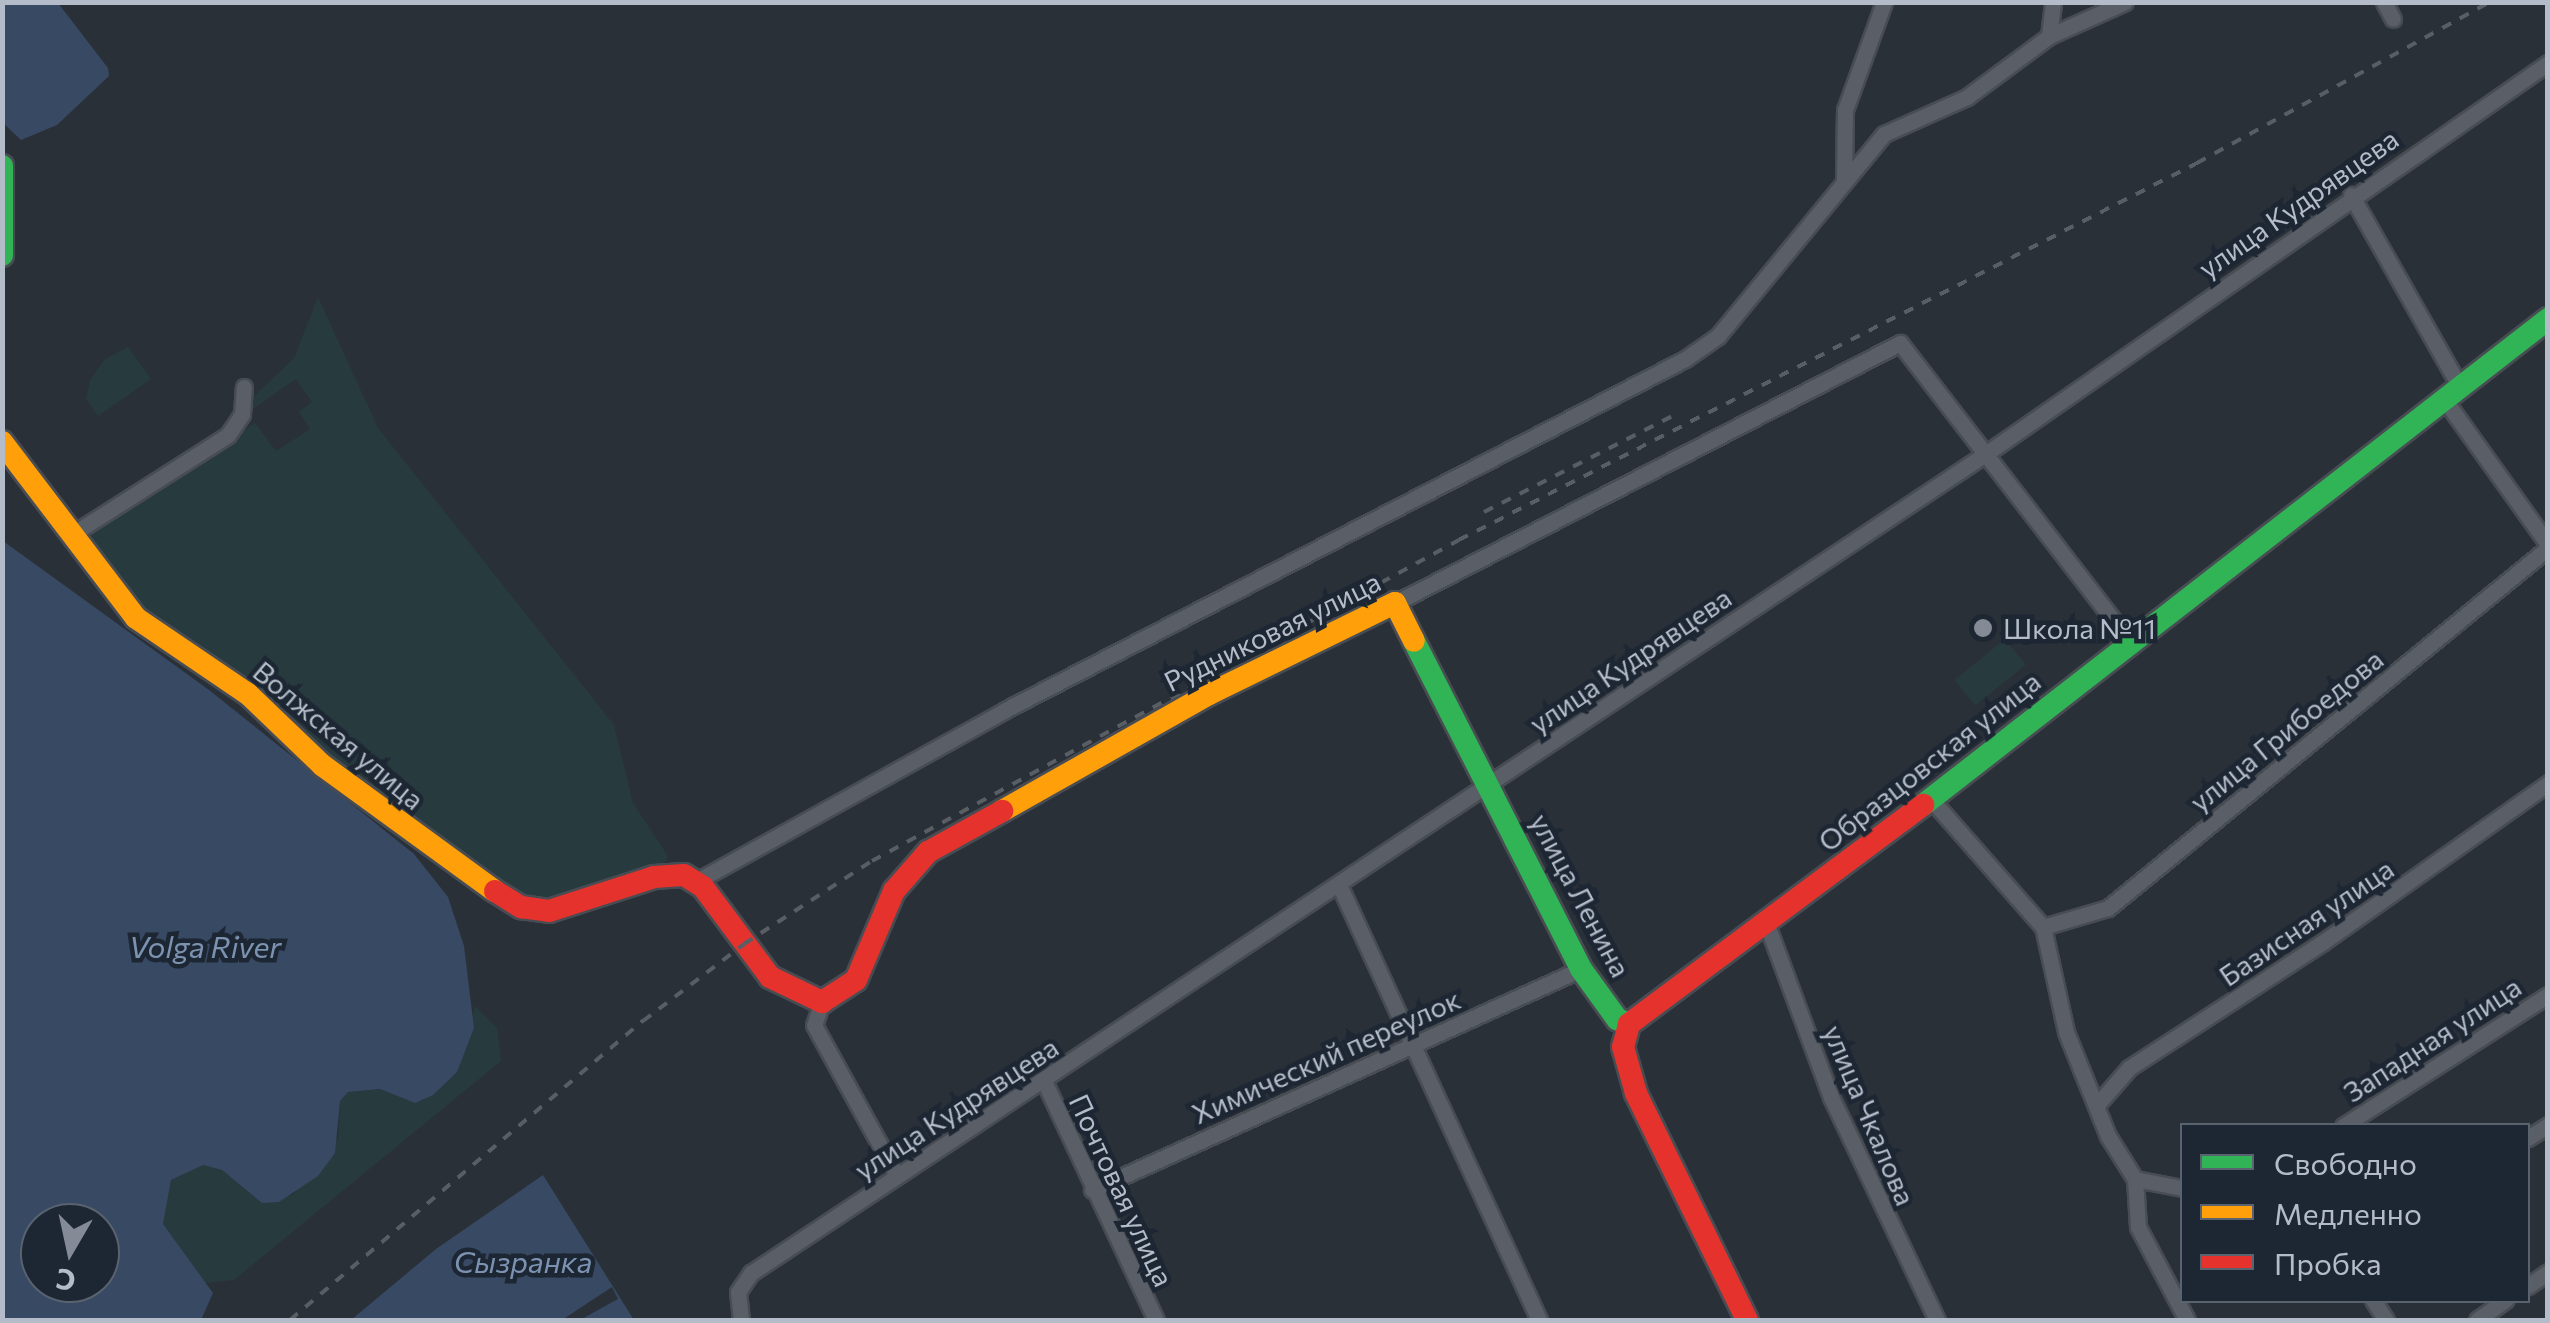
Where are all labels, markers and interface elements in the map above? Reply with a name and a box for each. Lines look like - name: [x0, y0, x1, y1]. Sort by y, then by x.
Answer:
- street label: улица Кудрявцева: [2192, 122, 2404, 284]
- street label: Рудниковая улица: [1158, 564, 1386, 698]
- street label: улица Кудрявцева: [1523, 580, 1737, 740]
- place label: Школа №11: [2003, 611, 2156, 645]
- marker: Школа №11: [1972, 617, 1994, 639]
- street label: улица Грибоедова: [2183, 642, 2389, 818]
- street label: Волжская улица: [247, 654, 431, 816]
- street label: Образцовская улица: [1811, 664, 2047, 858]
- street label: улица Ленина: [1524, 808, 1638, 982]
- street label: Базисная улица: [2213, 851, 2399, 993]
- water label: Volga River: [129, 928, 281, 964]
- street label: Западная улица: [2337, 969, 2527, 1109]
- street label: Химический переулок: [1187, 982, 1465, 1130]
- street label: улица Чкалова: [1817, 1020, 1923, 1210]
- street label: улица Кудрявцева: [848, 1030, 1064, 1186]
- street label: Почтовая улица: [1063, 1089, 1181, 1291]
- legend: [2180, 1123, 2530, 1303]
- text: Свободно: [2274, 1144, 2417, 1181]
- text: Медленно: [2274, 1194, 2422, 1231]
- north arrow: [20, 1203, 120, 1303]
- water label: Сызранка: [454, 1243, 592, 1279]
- text: Пробка: [2274, 1244, 2382, 1281]
- text: С: [54, 1262, 78, 1299]

